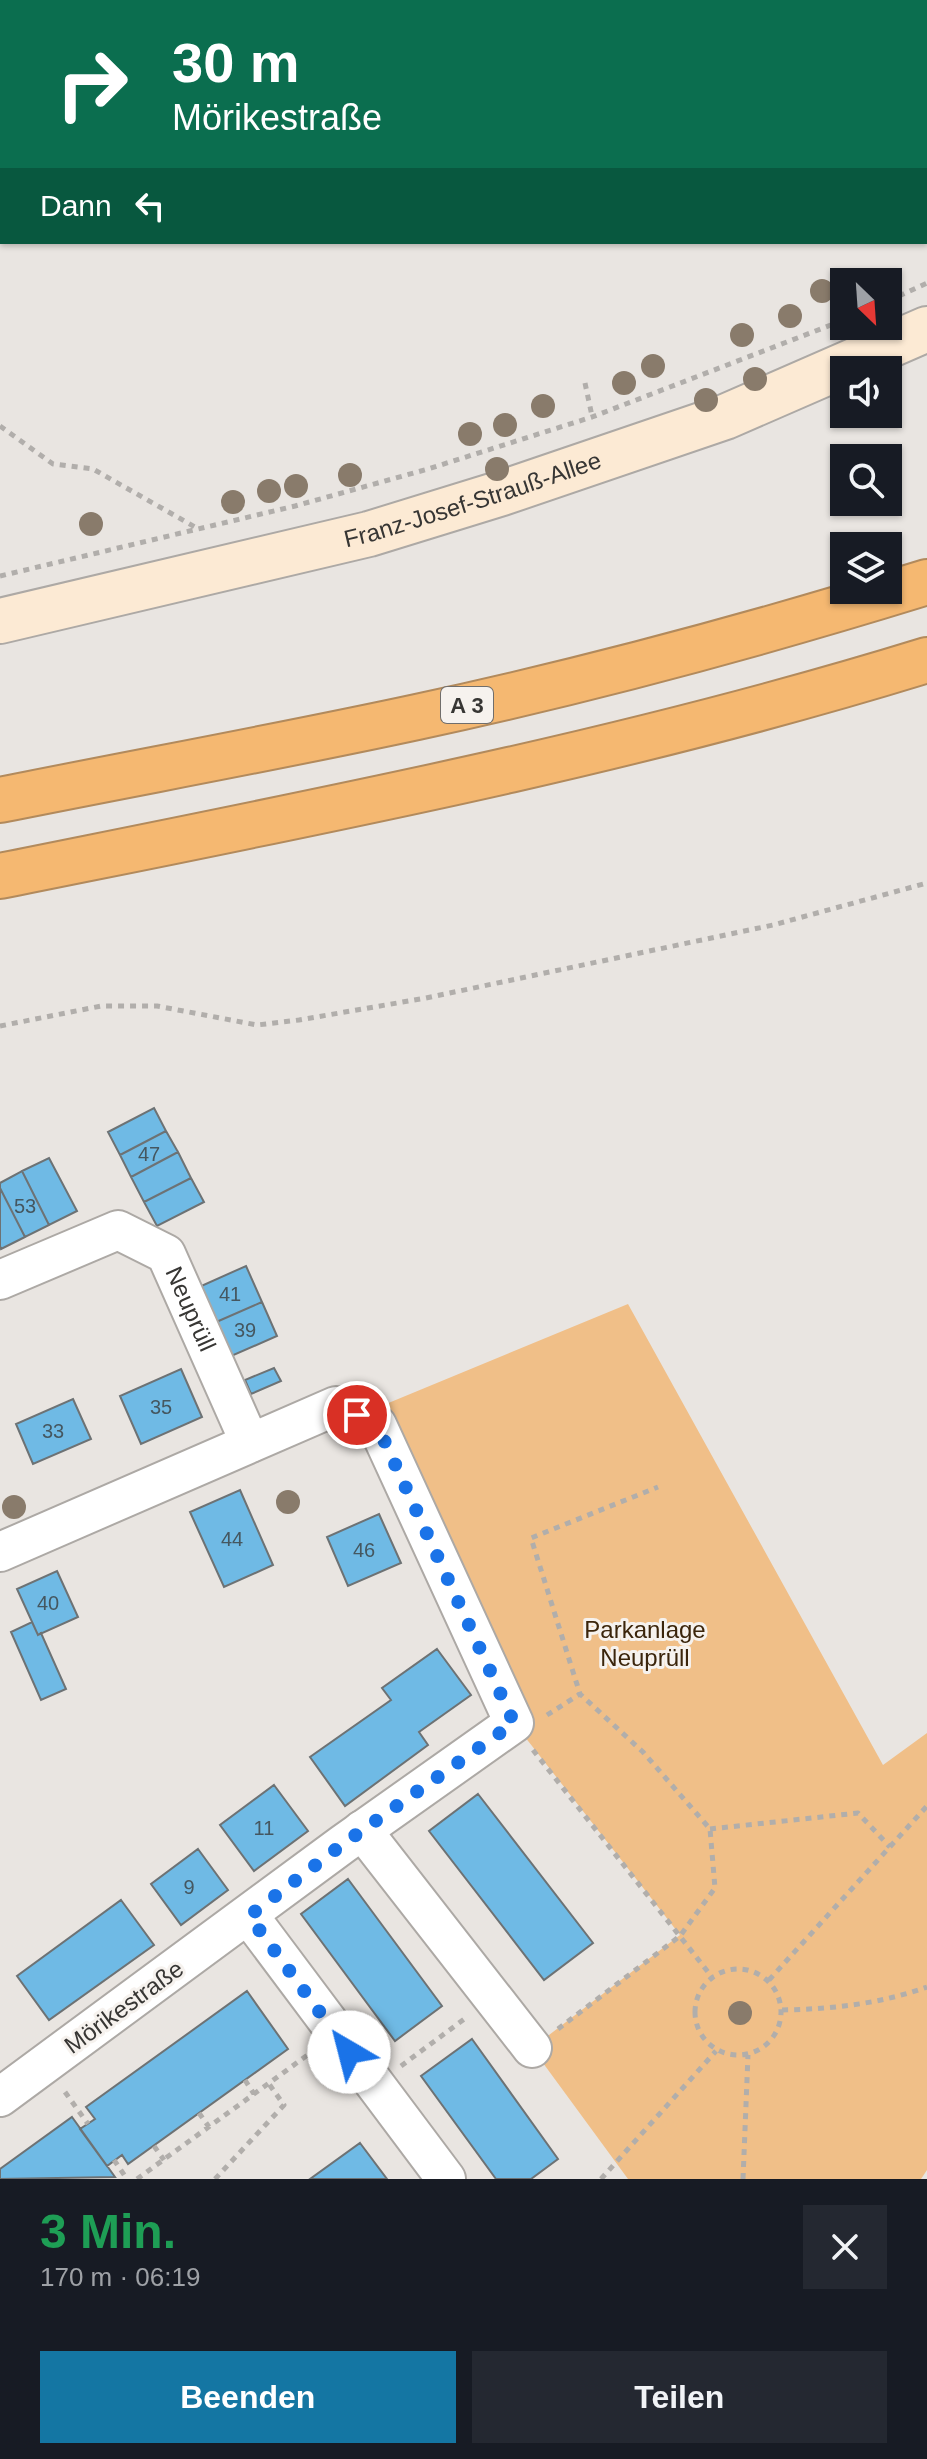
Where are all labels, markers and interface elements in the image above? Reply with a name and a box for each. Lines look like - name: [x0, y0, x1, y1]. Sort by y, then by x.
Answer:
- text: 30 m: [172, 31, 300, 94]
- icon: right: [40, 32, 144, 136]
- text: Mörikestraße: [172, 97, 382, 138]
- icon: left: [128, 184, 172, 228]
- text: Dann: [40, 189, 112, 222]
- north arrow: [830, 268, 902, 340]
- map controls: [830, 268, 902, 604]
- button: sound: [830, 356, 902, 428]
- button: search: [830, 444, 902, 516]
- street label: Franz-Josef-Strauß-Allee: [341, 446, 604, 552]
- button: layers: [830, 532, 902, 604]
- road number: A 3: [441, 687, 493, 723]
- house number: 47: [138, 1143, 160, 1165]
- house number: 53: [14, 1195, 36, 1217]
- street label: Neuprüll: [160, 1262, 221, 1355]
- house number: 41: [219, 1283, 241, 1305]
- house number: 39: [234, 1319, 256, 1341]
- pin: [323, 1381, 391, 1449]
- icon: arrive: [335, 1393, 379, 1437]
- house number: 35: [150, 1396, 172, 1418]
- house number: 33: [42, 1420, 64, 1442]
- house number: 44: [221, 1528, 243, 1550]
- house number: 46: [353, 1539, 375, 1561]
- house number: 40: [37, 1592, 59, 1614]
- park label: Parkanlage Neuprüll: [584, 1616, 706, 1671]
- house number: 11: [254, 1817, 274, 1839]
- house number: 9: [183, 1876, 195, 1898]
- street label: Mörikestraße: [59, 1955, 188, 2059]
- position arrow: [307, 2010, 391, 2094]
- text: 3 Min.: [40, 2205, 176, 2258]
- button: close: [803, 2205, 887, 2289]
- text: 170 m · 06:19: [40, 2262, 200, 2292]
- button: Beenden: [40, 2351, 456, 2443]
- button: Teilen: [472, 2351, 887, 2443]

